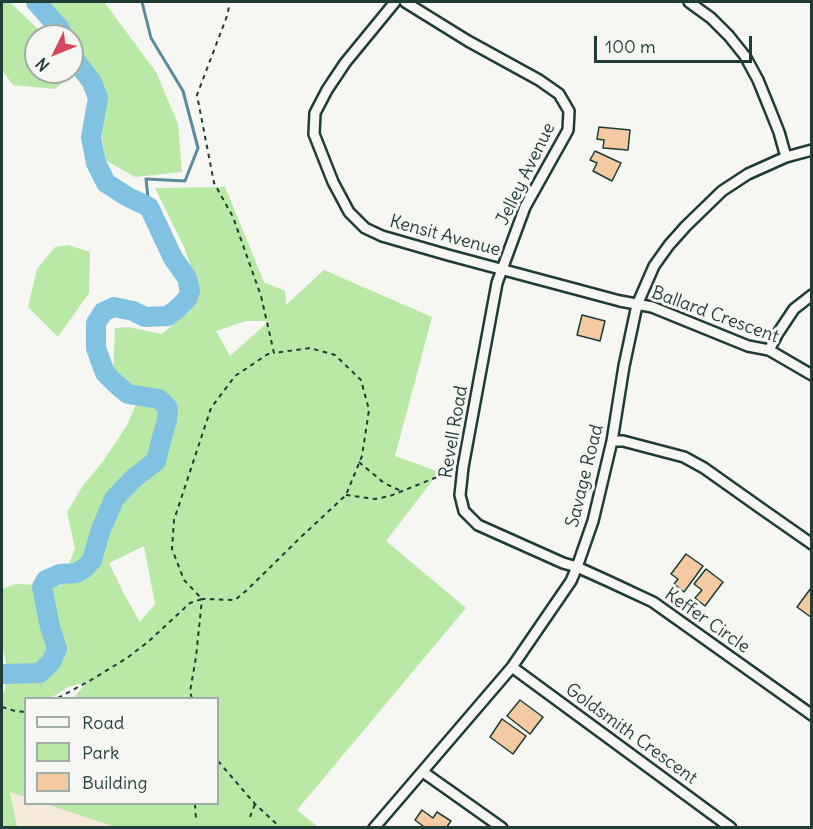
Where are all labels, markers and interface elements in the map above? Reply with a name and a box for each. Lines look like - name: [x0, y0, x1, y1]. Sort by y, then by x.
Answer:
- north arrow: [24, 24, 84, 84]
- scale bar: [597, 24, 754, 62]
- text: 100 m: [605, 35, 656, 58]
- text: N: [31, 54, 53, 76]
- street label: Jelley Avenue: [492, 119, 560, 229]
- street label: Kensit Avenue: [387, 211, 503, 261]
- street label: Ballard Crescent: [648, 282, 782, 348]
- street label: Revell Road: [435, 384, 473, 480]
- street label: Savage Road: [562, 422, 608, 530]
- street label: Keffer Circle: [660, 584, 754, 658]
- street label: Goldsmith Crescent: [561, 679, 701, 789]
- legend: [24, 697, 219, 805]
- text: Road: [82, 711, 124, 734]
- text: Park: [82, 741, 119, 764]
- text: Building: [82, 771, 147, 794]

